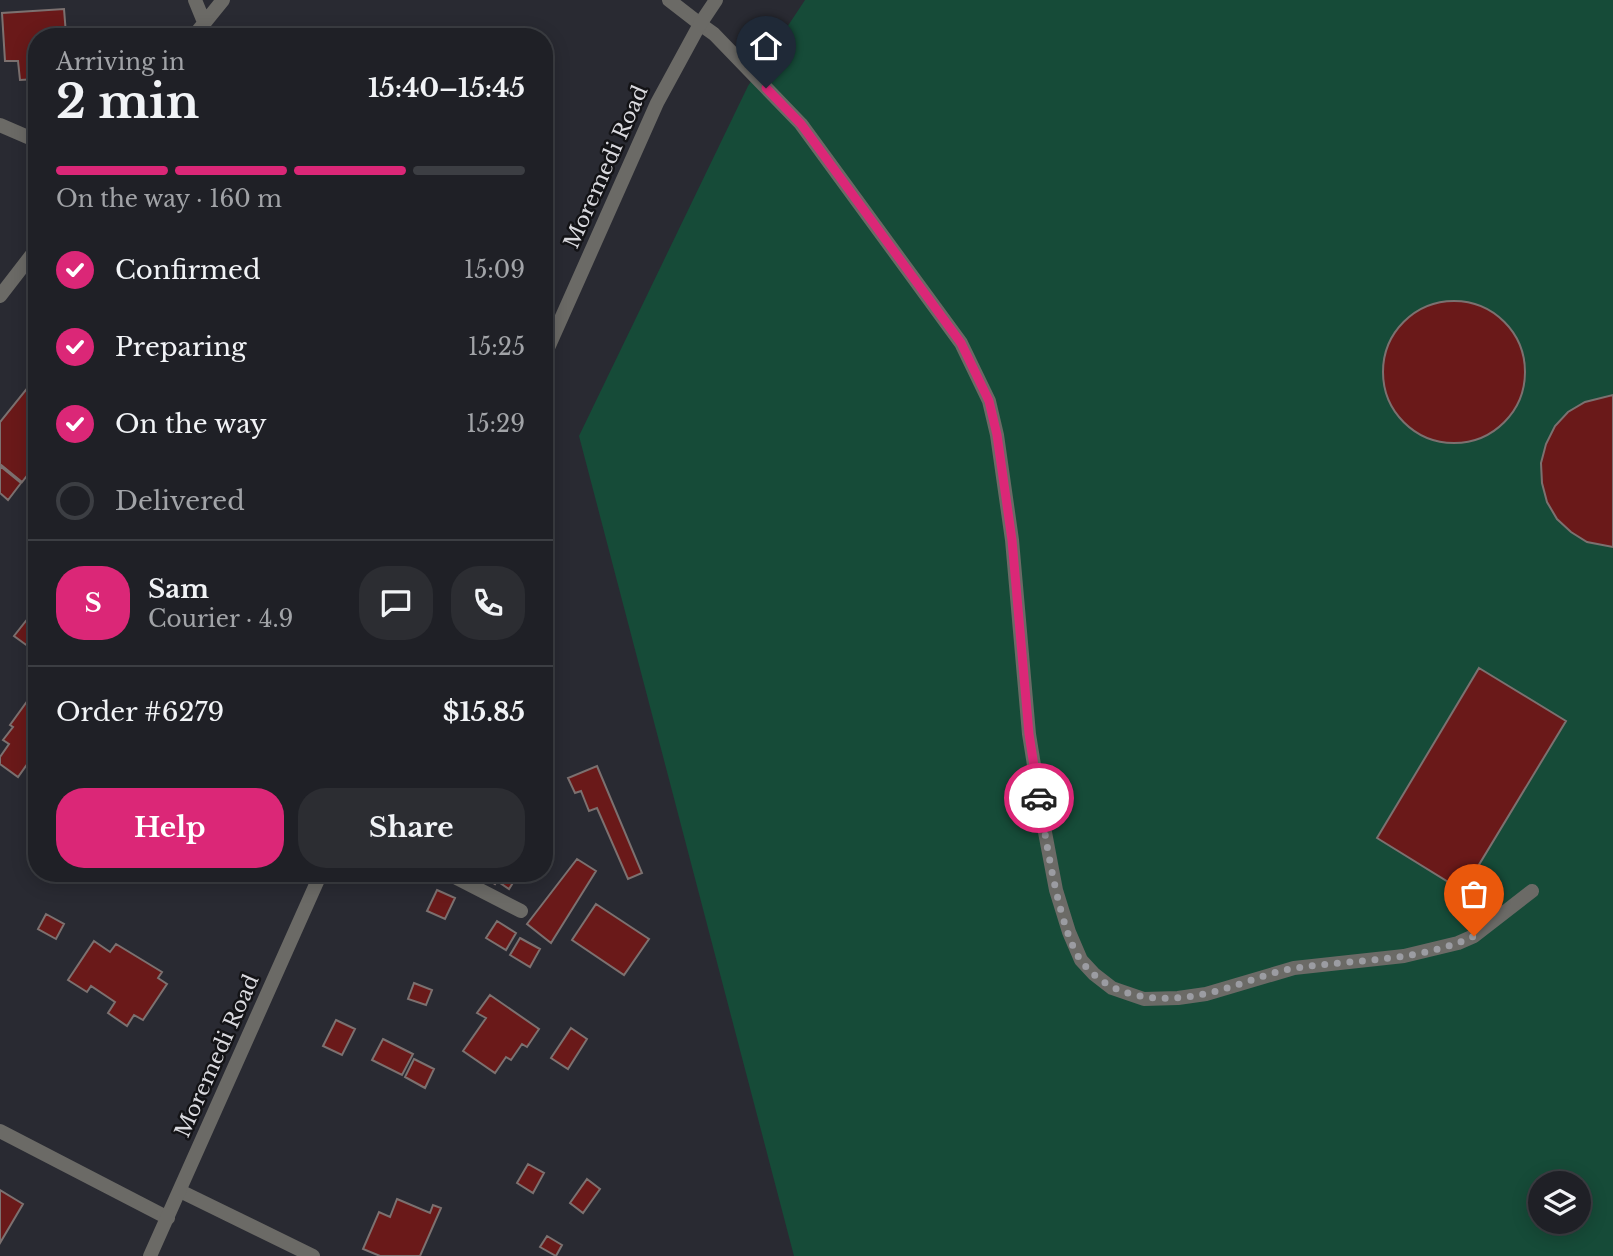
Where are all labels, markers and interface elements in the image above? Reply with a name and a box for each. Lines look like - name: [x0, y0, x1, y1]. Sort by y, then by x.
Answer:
- pin: [736, 16, 796, 88]
- icon: home: [747, 27, 785, 65]
- text: Arriving in: [56, 48, 185, 76]
- text: 15:40–15:45: [368, 72, 525, 104]
- text: 2 min: [56, 73, 199, 130]
- street label: Moremedi Road: [558, 81, 654, 253]
- text: On the way · 160 m: [56, 185, 282, 213]
- icon: check: [56, 251, 94, 289]
- text: Confirmed: [115, 254, 260, 286]
- text: 15:09: [464, 256, 525, 284]
- icon: check: [56, 328, 94, 366]
- text: Preparing: [115, 331, 247, 363]
- text: 15:25: [468, 333, 525, 361]
- icon: check: [56, 405, 94, 443]
- text: On the way: [115, 408, 267, 440]
- text: 15:29: [466, 410, 525, 438]
- text: Delivered: [115, 485, 245, 517]
- button: chat: [359, 566, 433, 640]
- button: phone: [451, 566, 525, 640]
- text: Sam: [148, 573, 209, 605]
- text: S: [84, 587, 102, 619]
- text: Courier · 4.9: [148, 605, 293, 633]
- text: Order #6279: [56, 696, 224, 728]
- text: $15.85: [443, 696, 525, 728]
- courier: [1004, 763, 1074, 833]
- icon: car: [1020, 779, 1058, 817]
- button: Help: [56, 788, 284, 868]
- button: Share: [298, 788, 525, 868]
- pin: [1444, 864, 1504, 936]
- icon: bag: [1455, 875, 1493, 913]
- street label: Moremedi Road: [169, 970, 265, 1142]
- map controls: [1528, 1171, 1591, 1234]
- button: layers: [1528, 1171, 1591, 1234]

